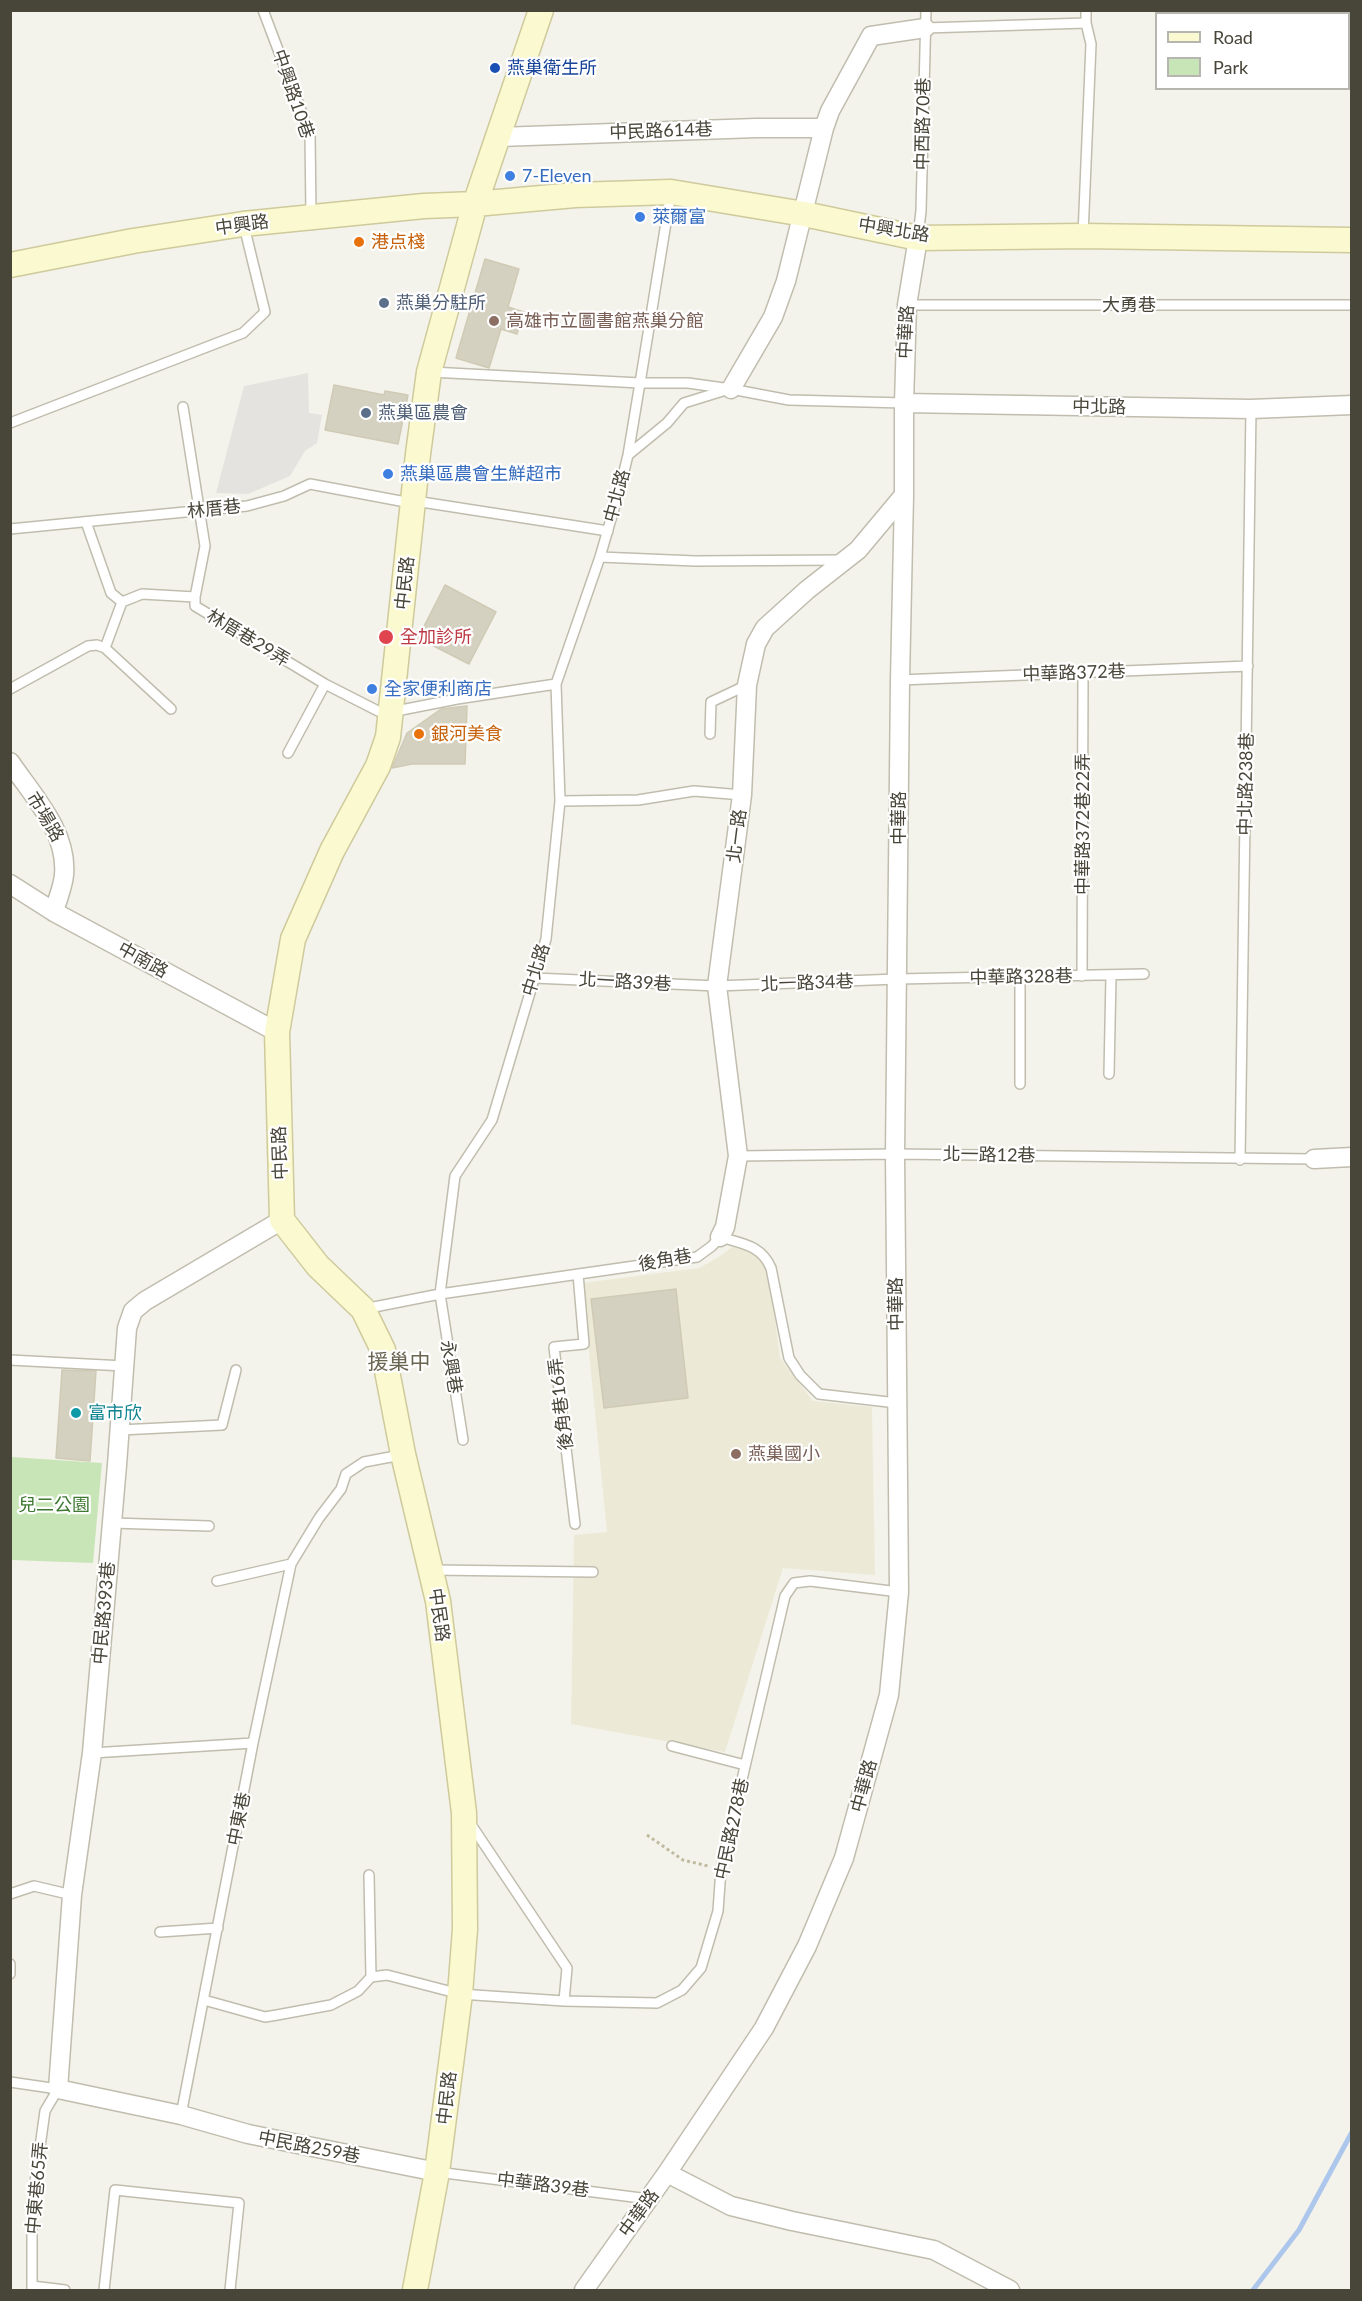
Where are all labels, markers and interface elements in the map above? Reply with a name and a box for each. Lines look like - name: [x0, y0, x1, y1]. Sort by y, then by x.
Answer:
- legend: [1155, 12, 1350, 90]
- text: Road: [1213, 26, 1253, 48]
- street label: 中興路10巷: [268, 47, 318, 141]
- text: Park: [1213, 56, 1248, 78]
- place label: 燕巢衛生所: [507, 57, 597, 79]
- marker: 燕巢衛生所: [488, 61, 502, 75]
- street label: 中西路70巷: [911, 77, 935, 171]
- street label: 中民路614巷: [609, 118, 713, 144]
- place label: 7-Eleven: [522, 165, 592, 187]
- marker: 7-Eleven: [503, 169, 517, 183]
- place label: 萊爾富: [652, 206, 706, 228]
- marker: 萊爾富: [633, 210, 647, 224]
- street label: 中興路: [214, 211, 270, 239]
- street label: 中興北路: [857, 214, 931, 246]
- place label: 港点棧: [371, 231, 425, 253]
- marker: 港点棧: [352, 235, 366, 249]
- place label: 燕巢分駐所: [396, 292, 486, 314]
- street label: 大勇巷: [1102, 294, 1156, 316]
- marker: 燕巢分駐所: [377, 296, 391, 310]
- street label: 中華路: [894, 304, 918, 360]
- place label: 高雄市立圖書館燕巢分館: [506, 310, 704, 332]
- marker: 高雄市立圖書館燕巢分館: [487, 314, 501, 328]
- street label: 中北路: [1072, 396, 1126, 418]
- place label: 燕巢區農會: [378, 402, 468, 424]
- marker: 燕巢區農會: [359, 406, 373, 420]
- place label: 燕巢區農會生鮮超市: [400, 463, 562, 485]
- marker: 燕巢區農會生鮮超市: [381, 467, 395, 481]
- street label: 中北路: [600, 467, 634, 525]
- street label: 林厝巷: [186, 495, 242, 523]
- street label: 中民路: [391, 555, 419, 611]
- street label: 林厝巷29弄: [203, 605, 293, 671]
- place label: 全加診所: [400, 626, 472, 648]
- marker: 全加診所: [377, 628, 395, 646]
- street label: 中華路372巷: [1022, 660, 1126, 686]
- place label: 全家便利商店: [384, 678, 492, 700]
- marker: 全家便利商店: [365, 682, 379, 696]
- place label: 銀河美食: [431, 723, 503, 745]
- marker: 銀河美食: [412, 727, 426, 741]
- street label: 中北路238巷: [1234, 732, 1258, 836]
- street label: 中華路372巷22弄: [1072, 753, 1094, 895]
- street label: 市場路: [22, 788, 68, 846]
- street label: 中華路: [888, 791, 910, 845]
- street label: 北一路: [723, 808, 751, 864]
- street label: 中南路: [114, 937, 172, 983]
- street label: 中北路: [518, 941, 554, 999]
- street label: 中華路328巷: [969, 965, 1073, 989]
- street label: 北一路39巷: [578, 969, 672, 995]
- street label: 北一路34巷: [760, 971, 854, 995]
- street label: 中民路: [268, 1126, 292, 1180]
- street label: 北一路12巷: [942, 1143, 1036, 1167]
- street label: 後角巷: [637, 1245, 693, 1275]
- street label: 中華路: [885, 1277, 907, 1331]
- street label: 永興巷: [436, 1339, 466, 1395]
- district label: 援巢中: [368, 1349, 430, 1375]
- street label: 後角巷16弄: [545, 1357, 577, 1451]
- place label: 富市欣: [88, 1402, 142, 1424]
- marker: 富市欣: [69, 1406, 83, 1420]
- place label: 燕巢國小: [748, 1443, 820, 1465]
- marker: 燕巢國小: [729, 1447, 743, 1461]
- park label: 兒二公園: [18, 1494, 90, 1516]
- street label: 中民路393巷: [89, 1561, 119, 1665]
- street label: 中民路: [425, 1587, 453, 1643]
- street label: 中華路: [847, 1757, 881, 1815]
- street label: 中民路278巷: [711, 1776, 753, 1882]
- street label: 中東巷: [223, 1790, 255, 1848]
- street label: 中民路: [433, 2070, 461, 2126]
- street label: 中民路259巷: [256, 2127, 362, 2167]
- street label: 中東巷65弄: [22, 2141, 52, 2235]
- street label: 中華路39巷: [496, 2169, 590, 2201]
- street label: 中華路: [614, 2185, 664, 2241]

